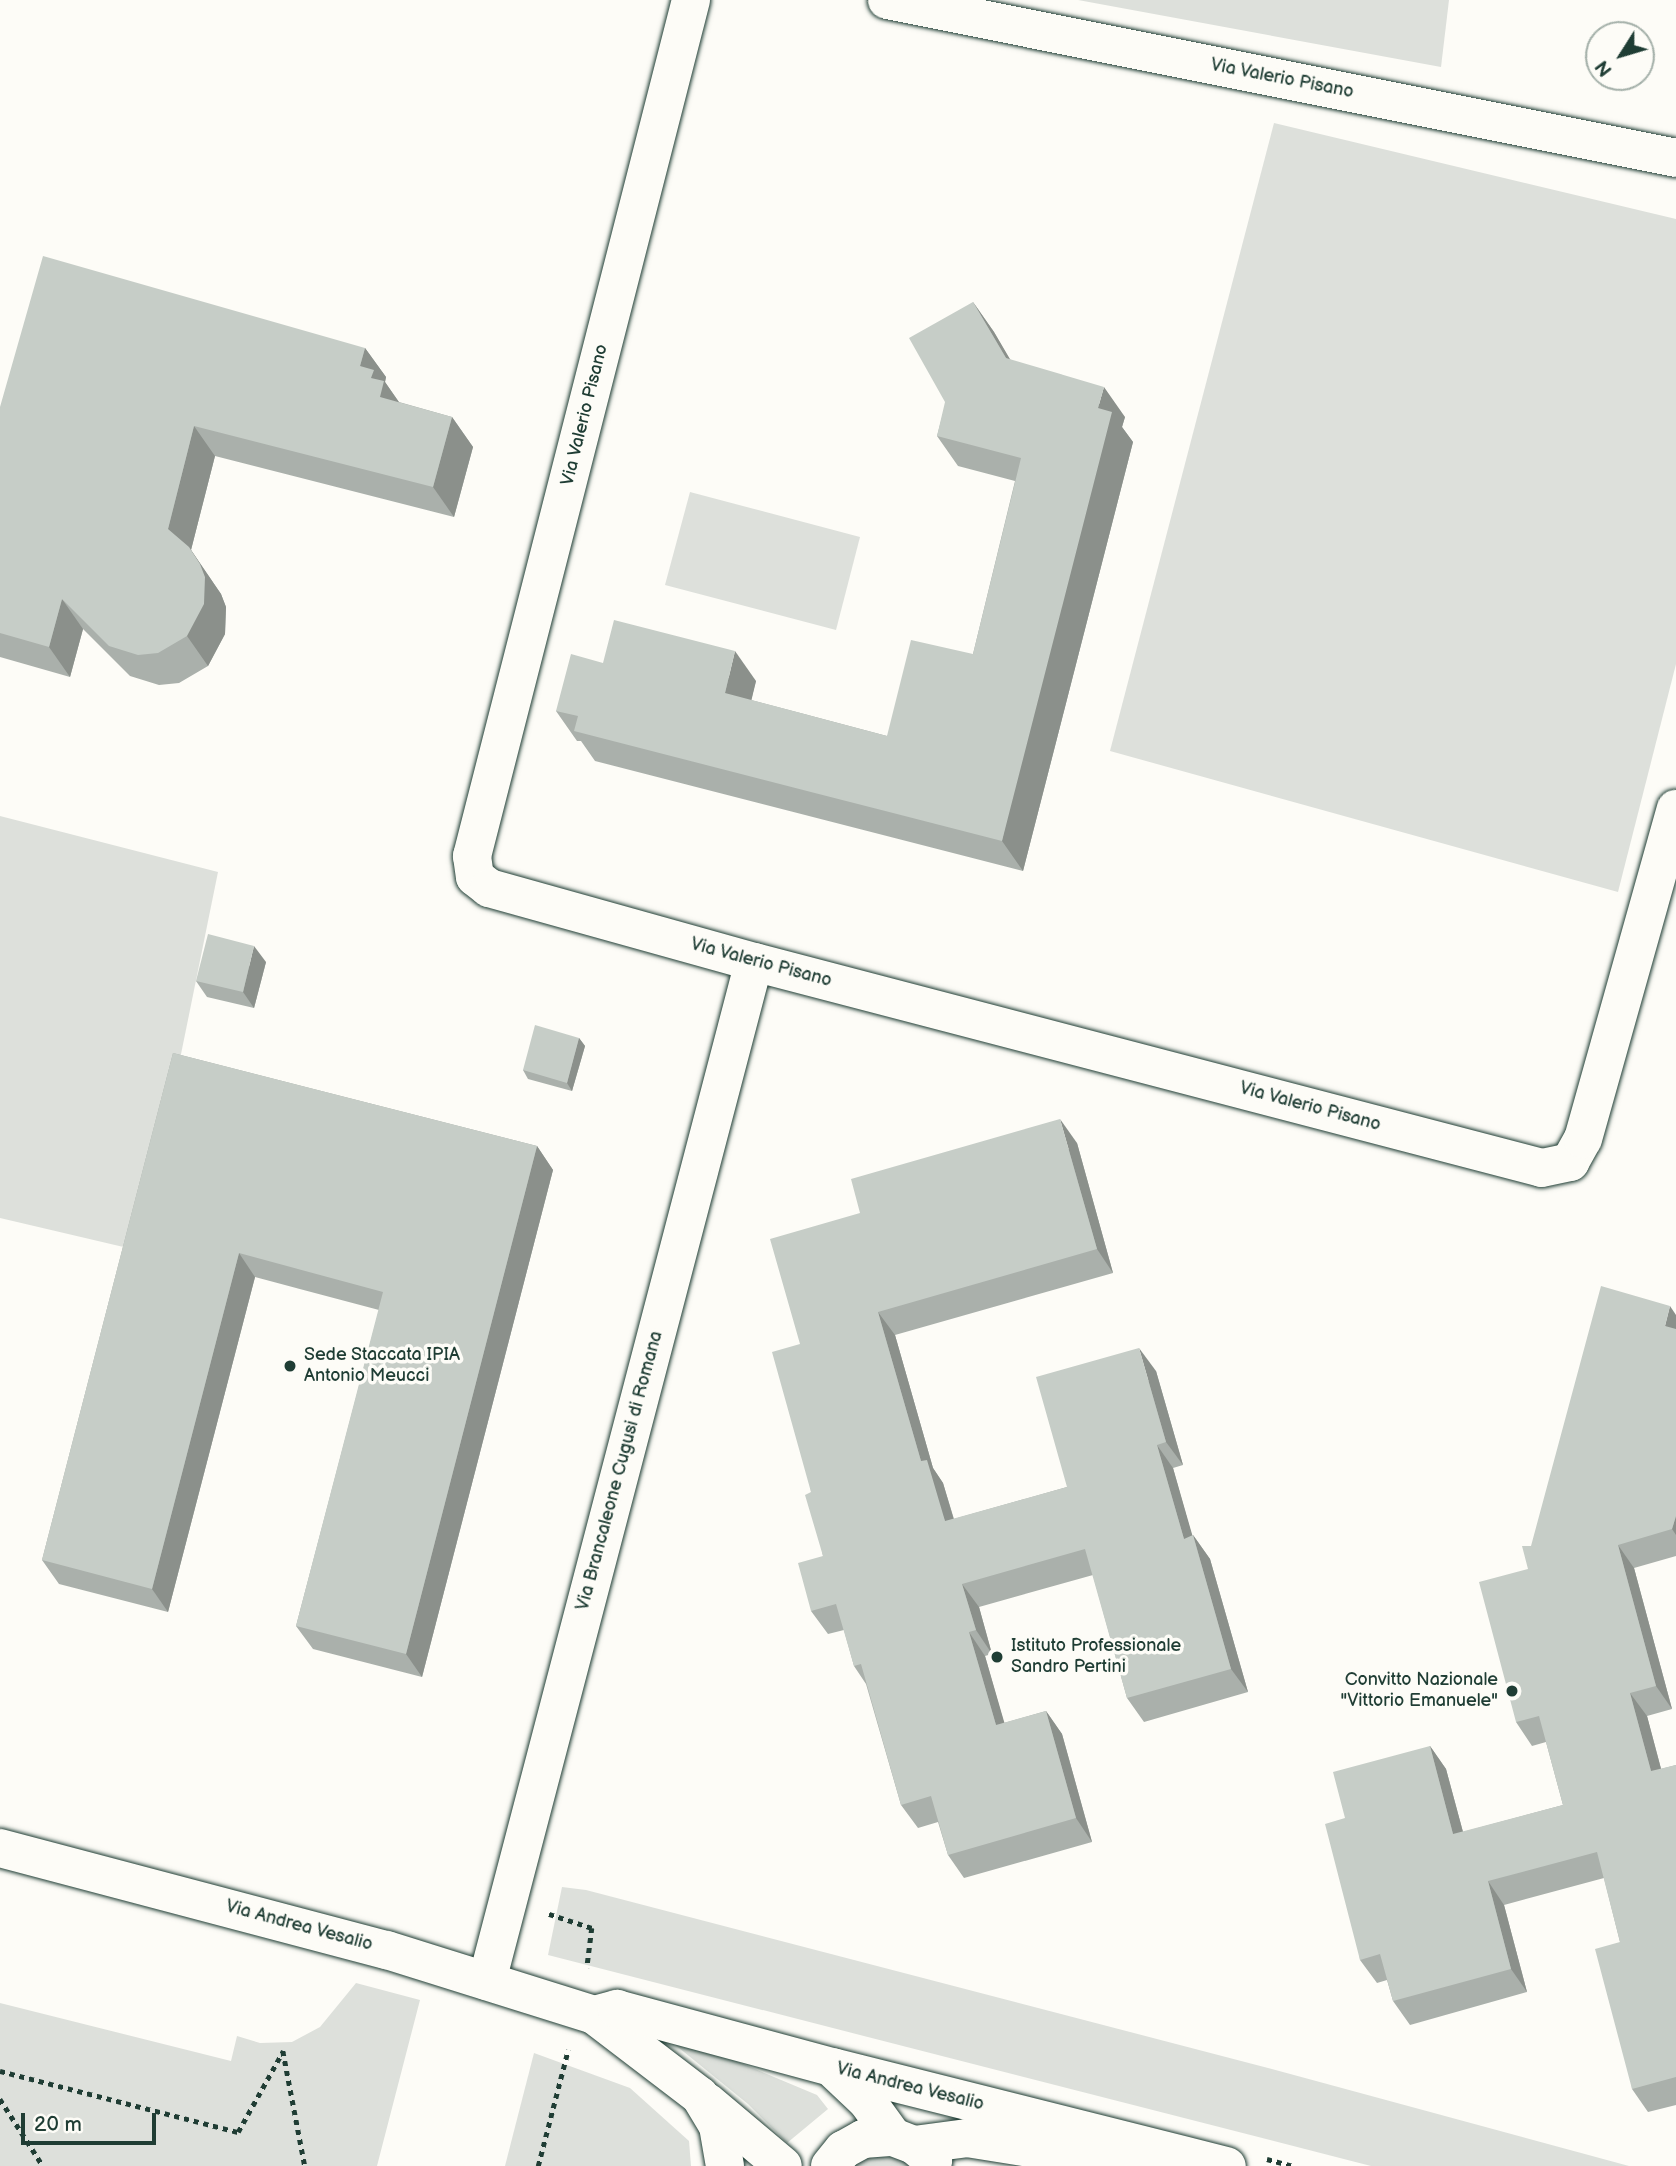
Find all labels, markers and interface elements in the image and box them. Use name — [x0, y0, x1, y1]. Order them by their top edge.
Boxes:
north arrow — [1585, 21, 1655, 91]
street label: Via Valerio Pisano — [1208, 55, 1356, 103]
text: N — [1591, 55, 1618, 80]
street label: Via Valerio Pisano — [557, 342, 613, 488]
street label: Via Valerio Pisano — [688, 934, 834, 992]
street label: Via Valerio Pisano — [1237, 1078, 1383, 1136]
street label: Via Brancaleone Cugusi di Romana — [572, 1329, 668, 1613]
place label: Sede Staccata IPIA Antonio Meucci — [304, 1345, 460, 1388]
marker: Sede Staccata IPIA Antonio Meucci — [282, 1358, 298, 1374]
place label: Istituto Professionale Sandro Pertini — [1011, 1636, 1181, 1678]
marker: Istituto Professionale Sandro Pertini — [989, 1649, 1005, 1665]
place label: Convitto Nazionale "Vittorio Emanuele" — [1340, 1670, 1498, 1712]
marker: Convitto Nazionale "Vittorio Emanuele" — [1504, 1683, 1520, 1699]
street label: Via Andrea Vesalio — [223, 1896, 375, 1956]
street label: Via Andrea Vesalio — [834, 2058, 986, 2116]
scale bar — [24, 2100, 159, 2144]
text: 20 m — [34, 2112, 82, 2137]

